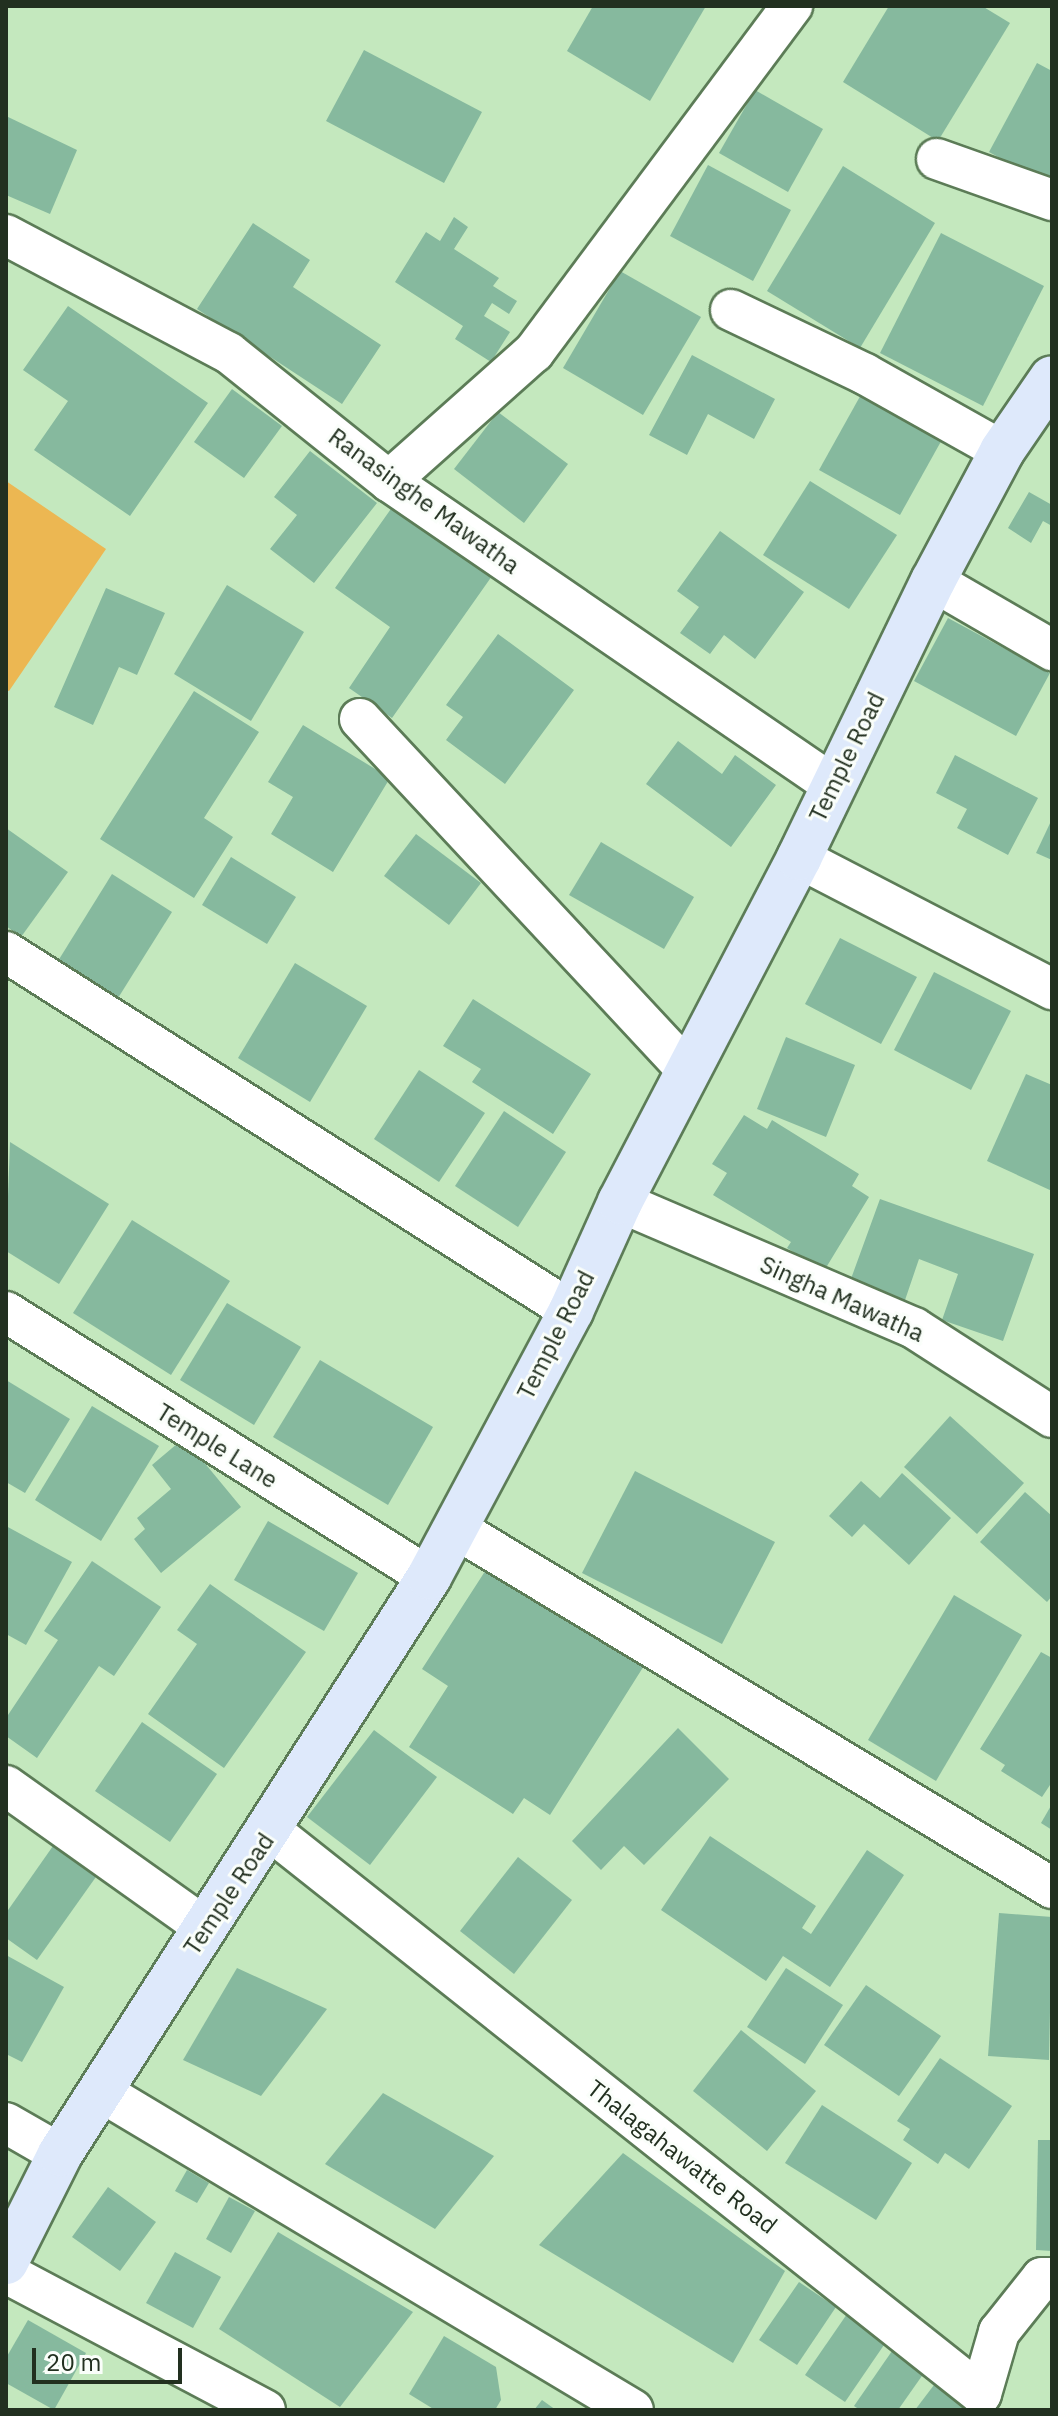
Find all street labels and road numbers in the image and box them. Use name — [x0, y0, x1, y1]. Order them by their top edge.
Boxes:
street label: Ranasinghe Mawatha — [323, 422, 525, 580]
street label: Temple Road — [803, 687, 891, 827]
street label: Singha Mawatha — [756, 1250, 928, 1348]
street label: Temple Road — [511, 1266, 601, 1404]
street label: Temple Lane — [151, 1397, 283, 1495]
street label: Temple Road — [178, 1828, 280, 1960]
street label: Thalagahawatte Road — [581, 2074, 783, 2240]

